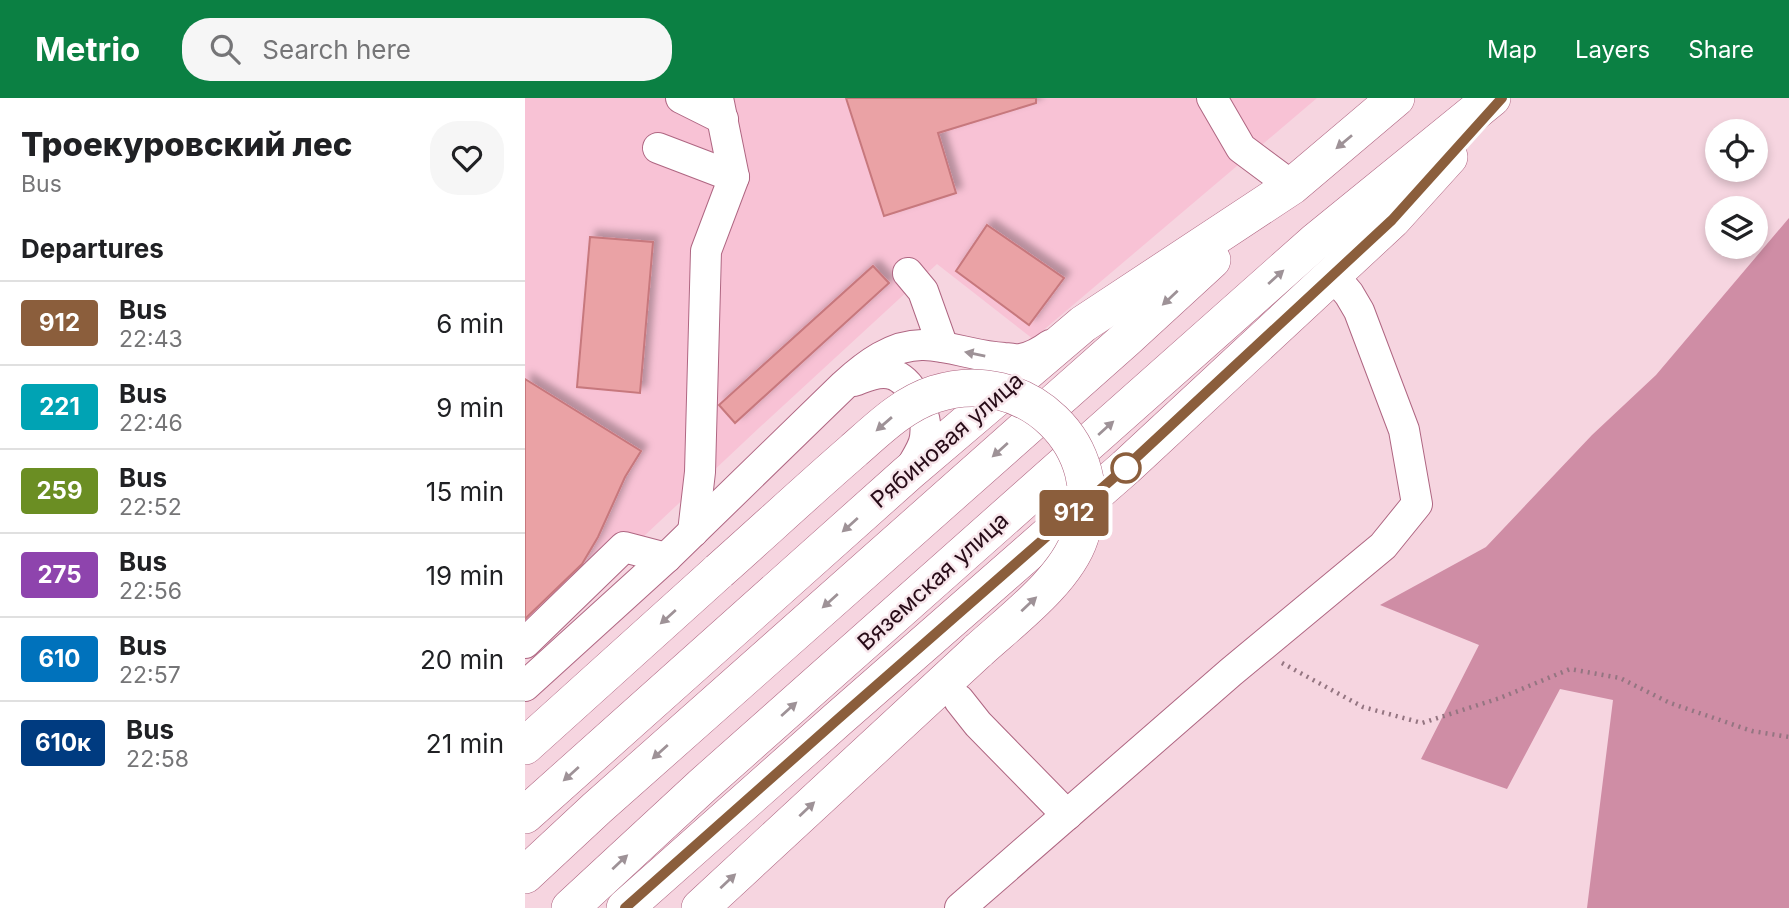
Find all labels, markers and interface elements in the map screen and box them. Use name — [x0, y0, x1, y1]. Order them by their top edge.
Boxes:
search box — [182, 18, 672, 81]
text: Metrio — [35, 29, 140, 69]
icon: search — [206, 30, 244, 68]
text: Search here — [262, 34, 411, 65]
text: Map — [1487, 35, 1537, 64]
text: Layers — [1575, 35, 1650, 64]
text: Share — [1688, 35, 1754, 64]
map controls — [1705, 119, 1768, 259]
button: locate — [1705, 119, 1768, 182]
button: heart — [430, 121, 504, 195]
text: Троекуровский лес — [21, 124, 352, 164]
one-way arrow — [1335, 134, 1353, 150]
text: Bus — [21, 170, 62, 198]
button: layers — [1705, 196, 1768, 259]
text: Departures — [21, 233, 164, 264]
one-way arrow — [1267, 269, 1285, 285]
one-way arrow — [1162, 290, 1179, 306]
text: Bus — [119, 294, 167, 325]
text: 912 — [39, 308, 80, 337]
text: 6 min — [436, 308, 504, 339]
text: 22:43 — [119, 325, 183, 353]
one-way arrow — [964, 349, 986, 360]
street label: Рябиновая улица — [865, 366, 1029, 514]
text: Bus — [119, 378, 167, 409]
text: 221 — [39, 392, 80, 421]
text: 9 min — [436, 392, 504, 423]
text: 22:46 — [119, 409, 183, 437]
one-way arrow — [876, 416, 893, 431]
one-way arrow — [1097, 421, 1114, 436]
one-way arrow — [992, 442, 1009, 457]
unlabelled marker — [1111, 453, 1141, 483]
text: Bus — [119, 462, 167, 493]
text: 259 — [36, 476, 83, 505]
text: 15 min — [426, 476, 504, 507]
line badge: 912 — [1034, 490, 1114, 536]
text: 22:52 — [119, 493, 182, 521]
text: 912 — [1053, 498, 1095, 527]
street label: Вяземская улица — [852, 506, 1014, 656]
one-way arrow — [842, 516, 859, 532]
text: Bus — [119, 546, 167, 577]
text: 275 — [37, 560, 82, 589]
text: 19 min — [426, 560, 504, 591]
text: 22:56 — [119, 577, 182, 605]
one-way arrow — [822, 593, 839, 608]
one-way arrow — [1020, 596, 1038, 612]
one-way arrow — [660, 609, 677, 624]
text: Bus — [119, 630, 167, 661]
text: 610 — [38, 644, 81, 673]
text: 20 min — [420, 644, 504, 675]
text: 22:57 — [119, 661, 181, 689]
one-way arrow — [780, 701, 798, 717]
text: Bus — [126, 714, 174, 745]
text: 610к — [35, 728, 91, 757]
text: 21 min — [426, 728, 504, 759]
one-way arrow — [651, 744, 669, 760]
text: 22:58 — [126, 745, 189, 773]
one-way arrow — [562, 766, 580, 782]
one-way arrow — [798, 801, 815, 817]
one-way arrow — [611, 854, 628, 870]
one-way arrow — [719, 874, 736, 890]

